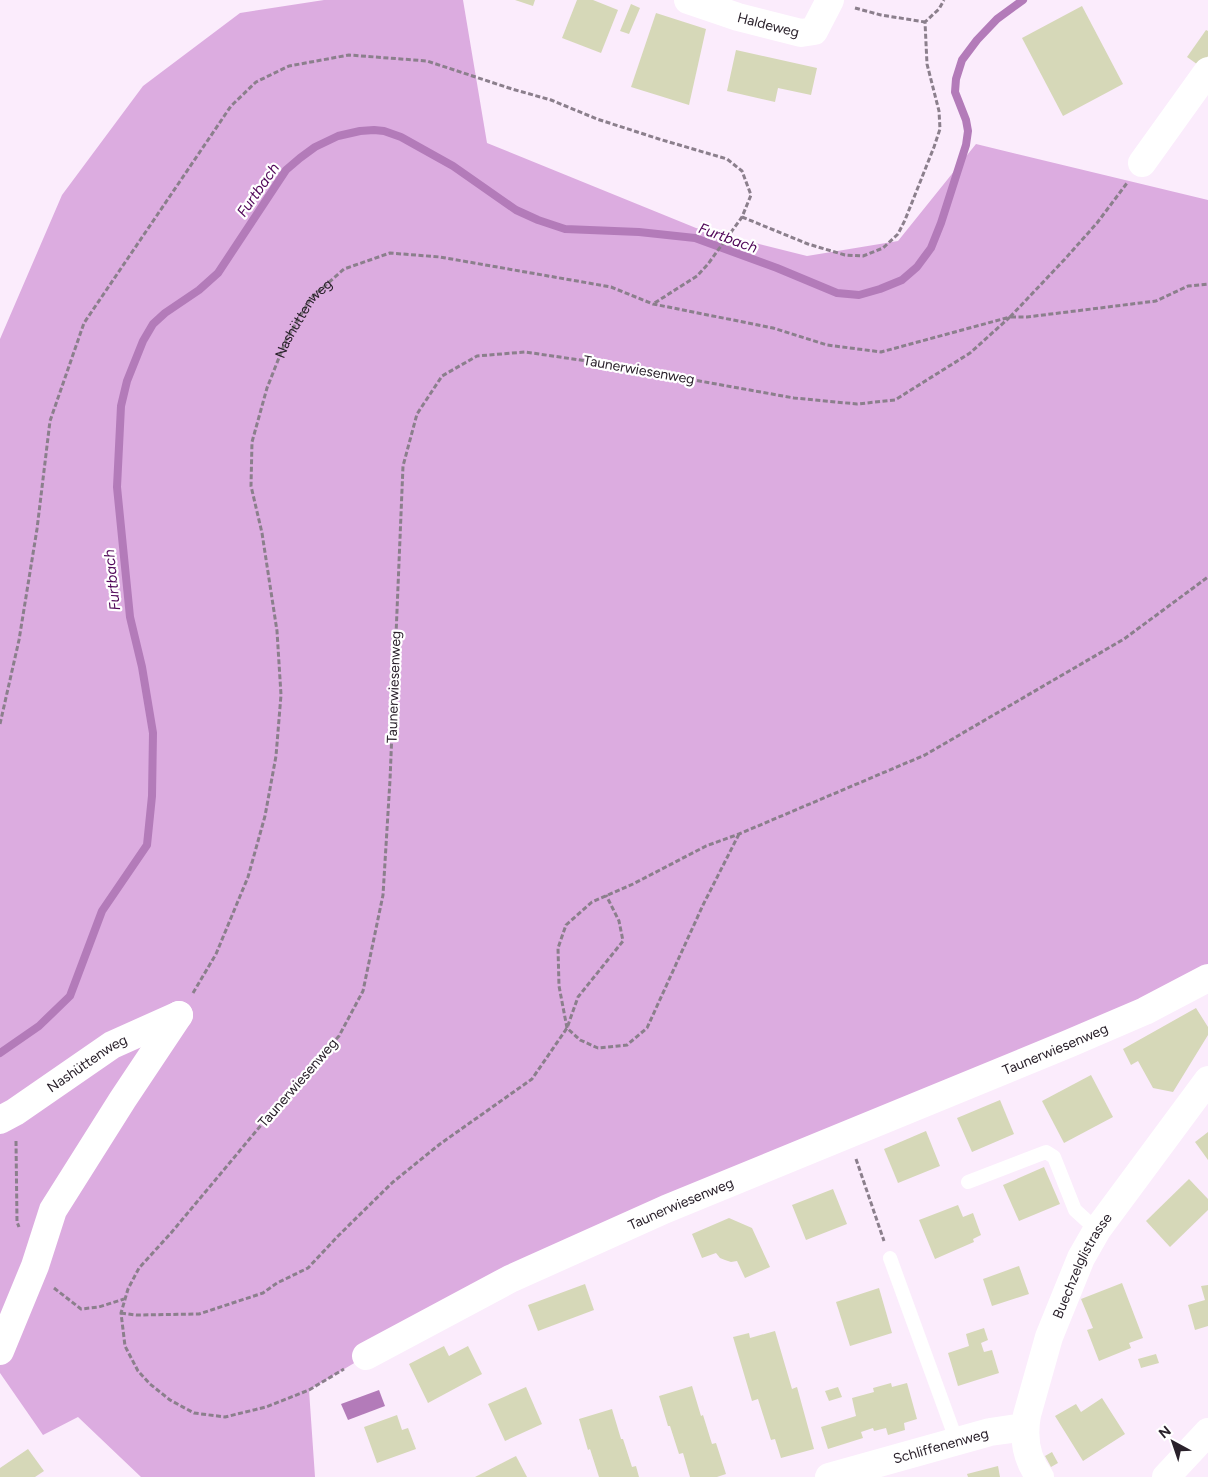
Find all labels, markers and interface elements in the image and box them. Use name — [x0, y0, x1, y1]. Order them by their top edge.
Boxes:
street label: Haldeweg — [736, 9, 801, 41]
water label: Furtbach — [233, 160, 283, 220]
water label: Furtbach — [696, 219, 760, 257]
street label: Nashüttenweg — [271, 275, 335, 361]
street label: Taunerwiesenweg — [582, 352, 696, 388]
water label: Furtbach — [100, 549, 124, 611]
street label: Taunerwiesenweg — [384, 631, 404, 743]
street label: Taunerwiesenweg — [1000, 1019, 1110, 1078]
street label: Nashüttenweg — [44, 1031, 130, 1096]
street label: Taunerwiesenweg — [255, 1035, 341, 1131]
street label: Taunerwiesenweg — [626, 1174, 736, 1233]
street label: Buechzelglistrasse — [1049, 1209, 1115, 1321]
north arrow — [1148, 1417, 1198, 1467]
text: N — [1155, 1422, 1175, 1442]
street label: Schliffenenweg — [891, 1424, 990, 1467]

